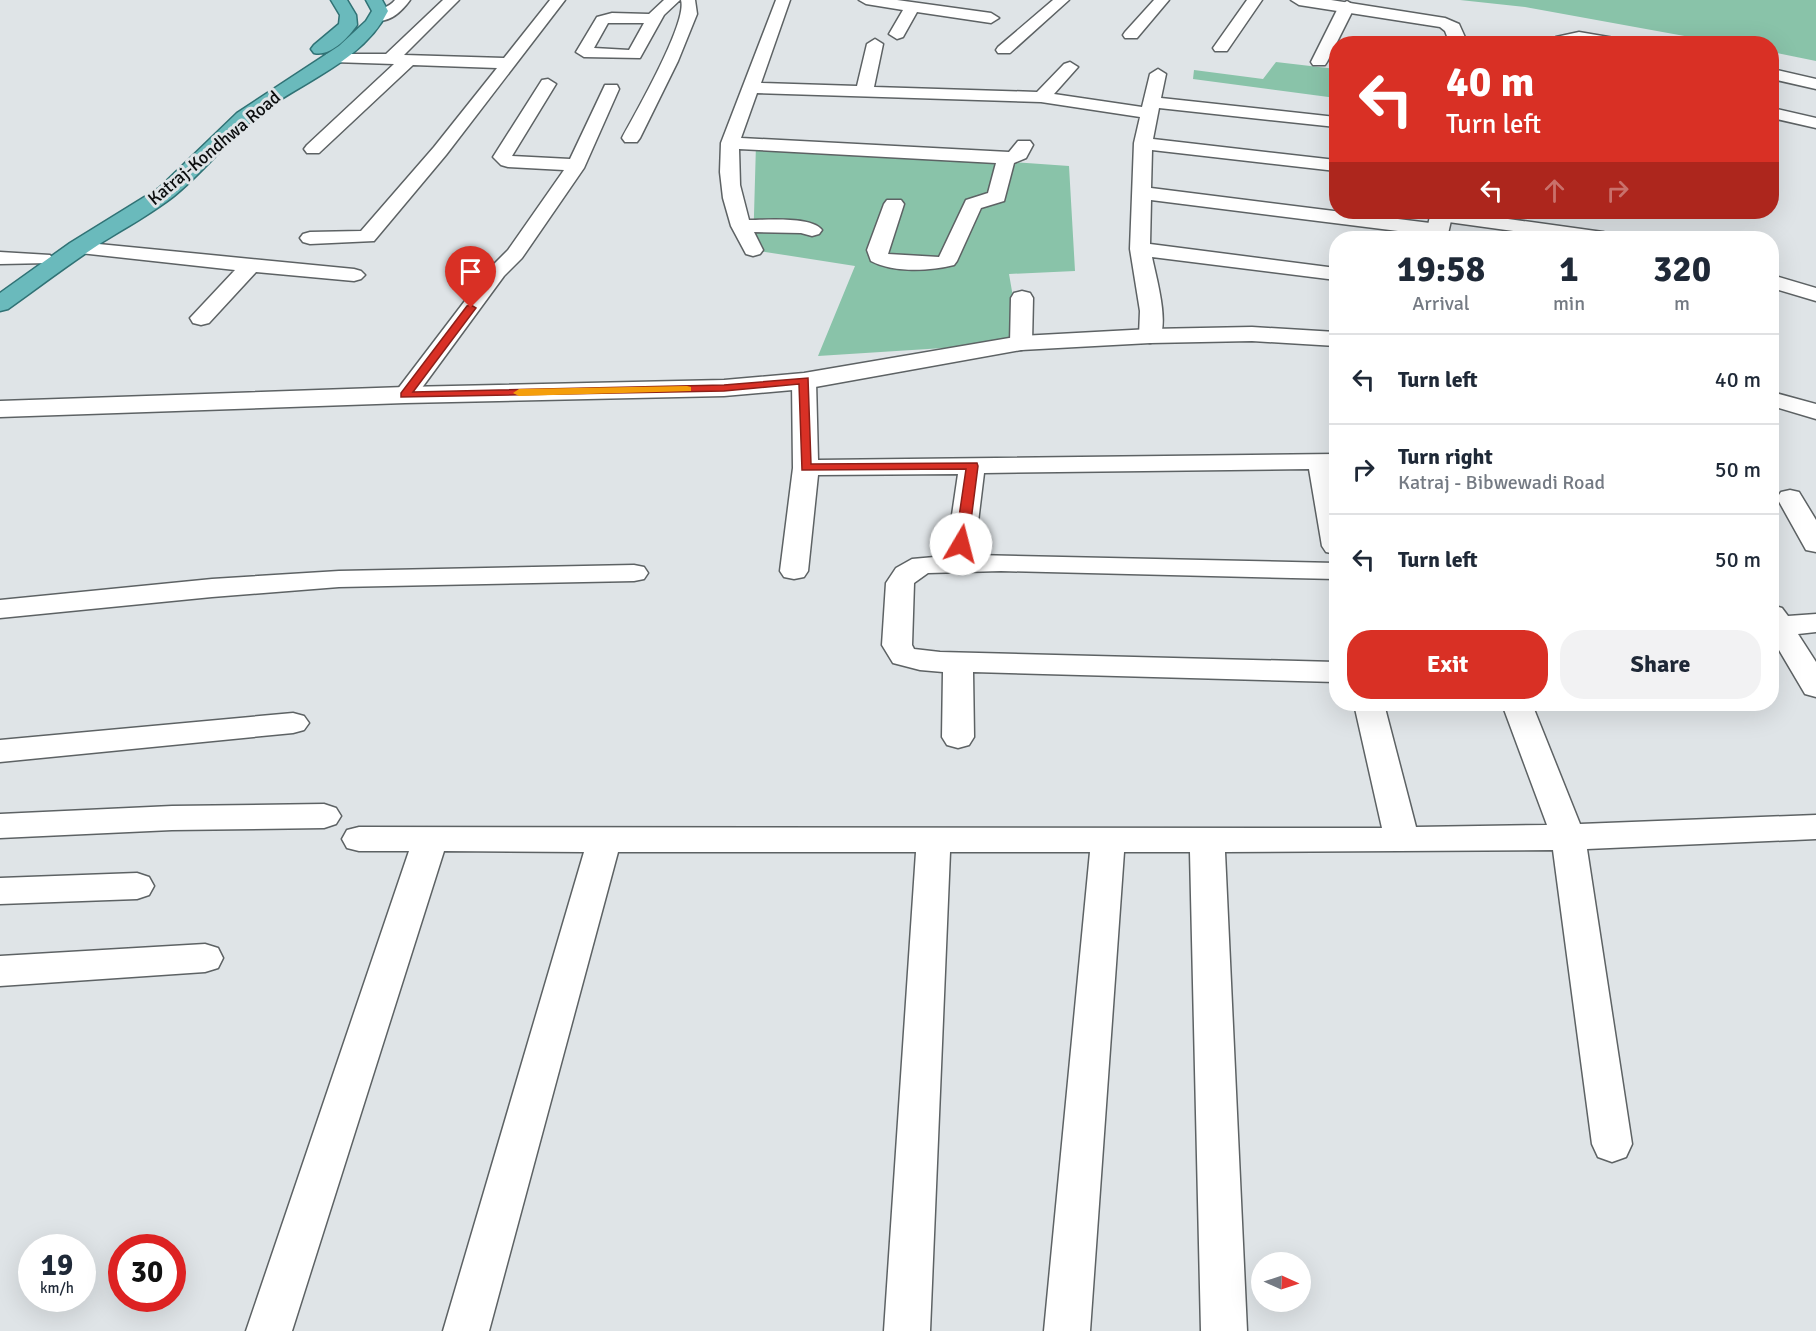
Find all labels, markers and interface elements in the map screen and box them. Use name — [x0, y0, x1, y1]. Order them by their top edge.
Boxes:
text: 40 m — [1446, 57, 1535, 108]
icon: left — [1347, 60, 1425, 138]
street label: Katraj-Kondhwa Road — [143, 86, 285, 210]
text: Turn left — [1446, 108, 1541, 141]
icon: left — [1475, 174, 1508, 207]
icon: ahead — [1538, 174, 1571, 207]
icon: right — [1601, 174, 1634, 207]
pin — [445, 246, 496, 308]
text: 19:58 — [1397, 247, 1485, 292]
text: 1 — [1559, 247, 1579, 292]
text: 320 — [1653, 247, 1711, 292]
icon: arrive — [454, 255, 487, 288]
text: Arrival — [1412, 291, 1470, 316]
text: min — [1553, 291, 1585, 316]
text: m — [1674, 291, 1690, 316]
icon: left — [1347, 363, 1380, 396]
text: Turn left — [1398, 366, 1478, 393]
text: 40 m — [1715, 366, 1761, 393]
text: Turn right — [1398, 443, 1493, 470]
icon: right — [1347, 453, 1380, 486]
text: 50 m — [1715, 456, 1761, 483]
text: Katraj - Bibwewadi Road — [1398, 470, 1605, 495]
position arrow — [929, 512, 993, 576]
icon: left — [1347, 543, 1380, 576]
text: Turn left — [1398, 546, 1478, 573]
text: 50 m — [1715, 546, 1761, 573]
button: Exit — [1347, 630, 1548, 699]
button: Share — [1560, 630, 1761, 699]
speed limit sign: 30 — [108, 1234, 186, 1312]
text: 19 — [41, 1247, 73, 1284]
north arrow — [1251, 1252, 1311, 1312]
map controls — [1251, 1252, 1311, 1312]
text: km/h — [40, 1279, 74, 1297]

